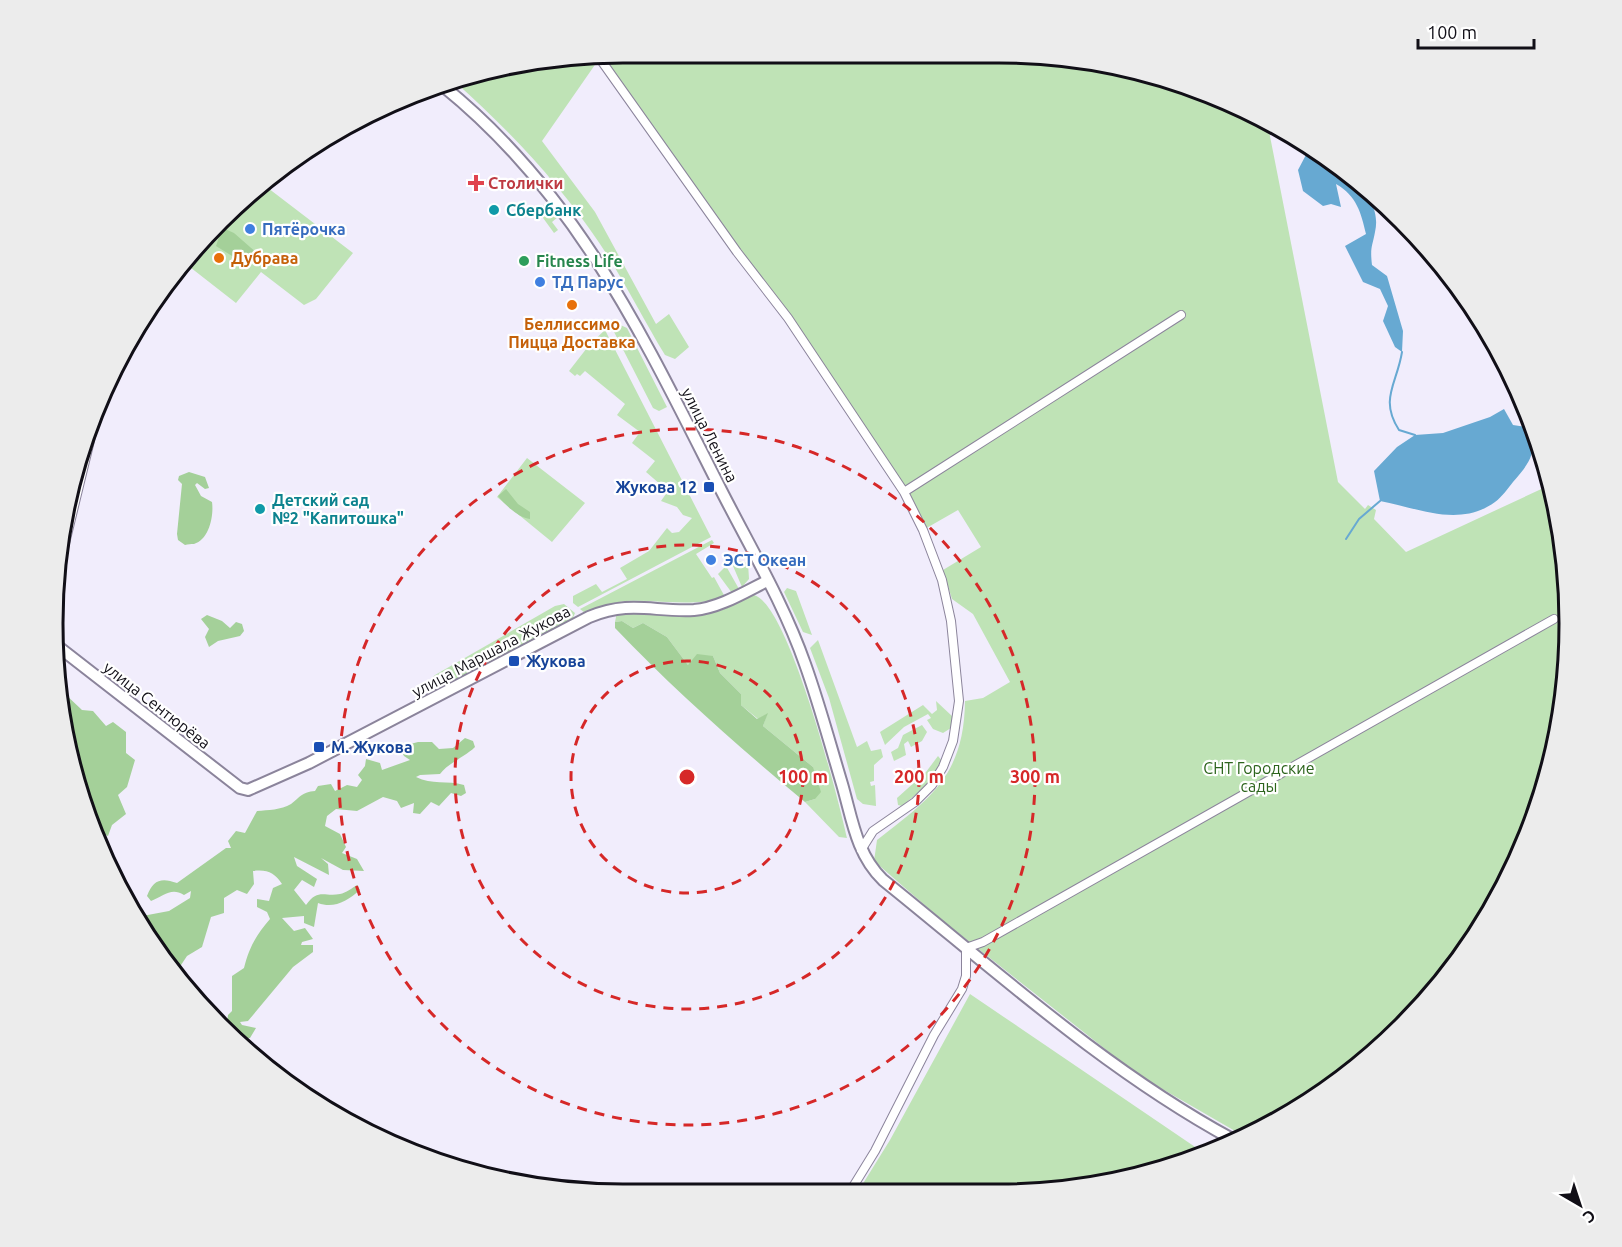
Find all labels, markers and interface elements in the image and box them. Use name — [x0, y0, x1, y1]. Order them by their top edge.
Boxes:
scale bar — [1418, 12, 1534, 50]
text: 100 m — [1427, 22, 1477, 42]
place label: Столички — [488, 174, 563, 192]
marker: Столички — [469, 176, 483, 190]
place label: Сбербанк — [506, 201, 581, 219]
marker: Сбербанк — [487, 203, 501, 217]
place label: Пятёрочка — [262, 220, 346, 238]
marker: Пятёрочка — [243, 222, 257, 236]
place label: Дубрава — [231, 249, 298, 267]
marker: Дубрава — [212, 251, 226, 265]
place label: Fitness Life — [536, 252, 623, 270]
marker: Fitness Life — [517, 254, 531, 268]
place label: ТД Парус — [552, 273, 624, 291]
marker: ТД Парус — [533, 275, 547, 289]
marker: Беллиссимо Пицца Доставка — [565, 298, 579, 312]
place label: Беллиссимо Пицца Доставка — [508, 315, 636, 351]
street label: улица Ленина — [678, 385, 742, 485]
place label: Жукова 12 — [616, 478, 697, 496]
marker: Жукова 12 — [702, 480, 716, 494]
place label: Детский сад №2 "Капитошка" — [272, 491, 404, 527]
marker: Детский сад №2 "Капитошка" — [253, 502, 267, 516]
place label: ЭСТ Океан — [723, 551, 806, 569]
marker: ЭСТ Океан — [704, 553, 718, 567]
street label: улица Маршала Жукова — [408, 601, 574, 701]
place label: Жукова — [526, 651, 586, 671]
marker: Жукова — [507, 654, 521, 668]
street label: улица Сентюрёва — [100, 658, 214, 752]
place label: М. Жукова — [331, 738, 413, 756]
marker: М. Жукова — [312, 740, 326, 754]
park label: СНТ Городские сады — [1203, 759, 1315, 795]
text: 100 m — [778, 766, 828, 786]
text: 200 m — [894, 766, 944, 786]
text: 300 m — [1010, 766, 1060, 786]
centre of rings — [677, 767, 697, 787]
north arrow — [1550, 1175, 1610, 1235]
text: С — [1580, 1206, 1599, 1227]

